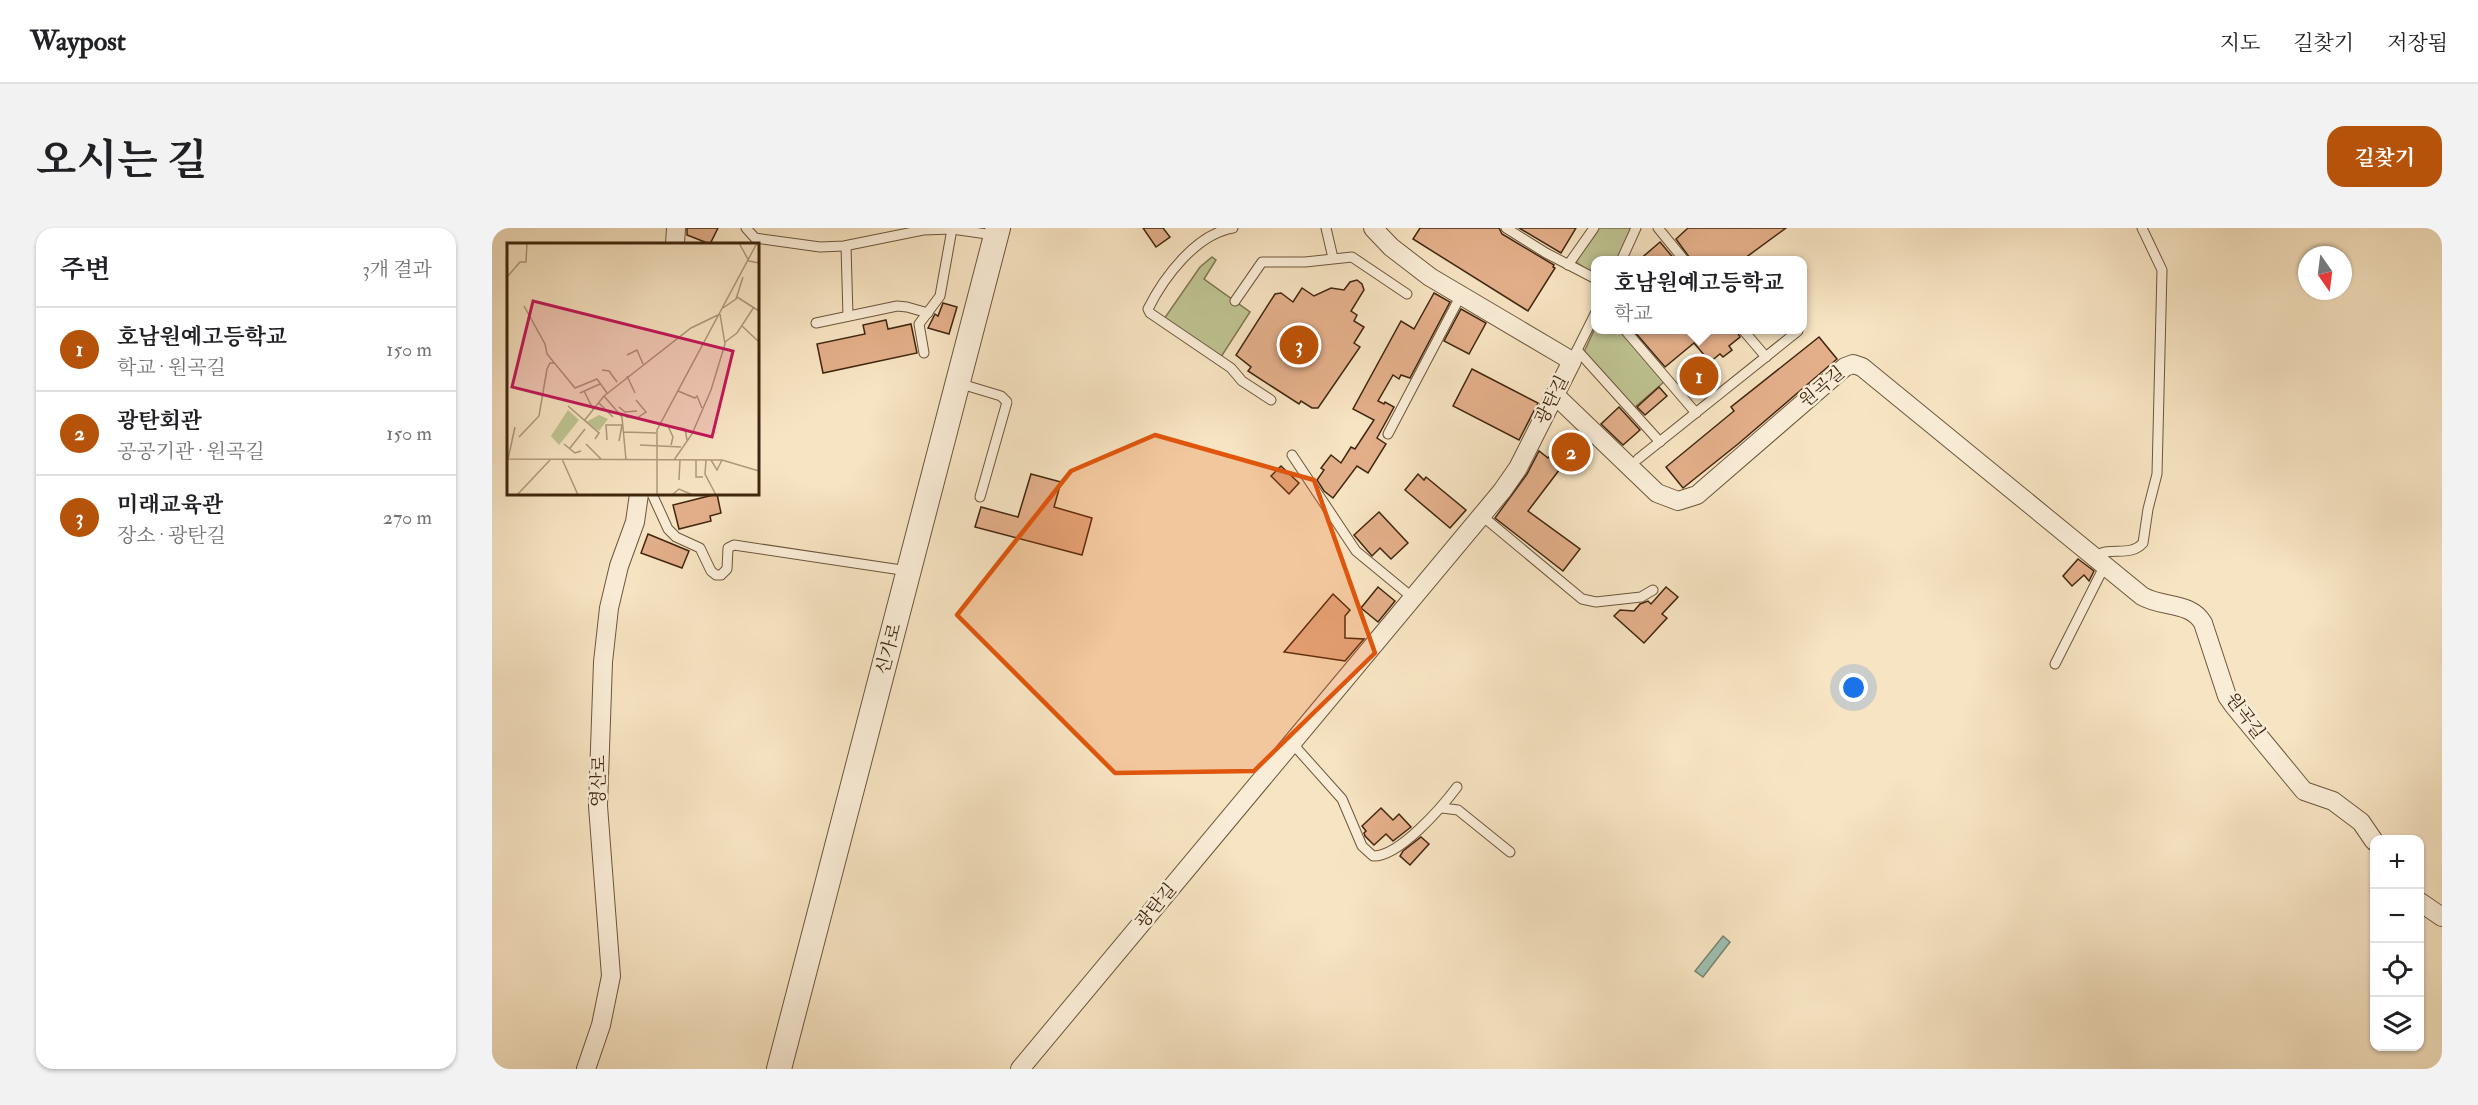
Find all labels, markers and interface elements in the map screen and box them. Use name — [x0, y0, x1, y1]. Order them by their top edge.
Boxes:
text: Waypost — [30, 24, 126, 59]
text: 지도 — [2220, 30, 2260, 57]
text: 길찾기 — [2293, 30, 2354, 57]
text: 저장됨 — [2387, 30, 2448, 57]
button: 길찾기 — [2327, 126, 2442, 187]
text: 오시는 길 — [36, 135, 207, 187]
inset map — [507, 243, 759, 495]
north arrow — [2298, 246, 2352, 300]
text: 주변 — [60, 254, 110, 286]
popup — [1591, 256, 1807, 334]
text: 3개 결과 — [362, 257, 432, 282]
text: 호남원예고등학교 — [1614, 269, 1784, 297]
text: 학교 — [1614, 301, 1653, 326]
pin: 3 — [1280, 322, 1318, 368]
text: 호남원예고등학교 — [117, 323, 287, 351]
text: 1 — [76, 337, 83, 362]
text: 150 m — [386, 337, 432, 362]
pin: 1 — [1680, 354, 1718, 398]
text: 학교 · 원곡길 — [117, 355, 226, 380]
street label: 원곡길 — [1795, 361, 1849, 413]
street label: 광탄길 — [1530, 372, 1574, 428]
text: 광탄회관 — [117, 407, 202, 435]
text: 2 — [74, 421, 85, 446]
text: 150 m — [386, 421, 432, 446]
pin: 2 — [1552, 430, 1590, 474]
text: 공공기관 · 원곡길 — [117, 439, 265, 464]
text: 미래교육관 — [117, 491, 223, 519]
text: 3 — [76, 505, 83, 530]
text: 270 m — [383, 505, 432, 530]
text: 장소 · 광탄길 — [117, 523, 226, 548]
street label: 신가로 — [871, 621, 907, 677]
your location — [1839, 673, 1868, 702]
street label: 원곡길 — [2220, 688, 2270, 744]
street label: 영산로 — [587, 755, 611, 807]
map controls — [2370, 835, 2424, 1051]
button: + — [2370, 835, 2424, 889]
street label: 광탄길 — [1130, 879, 1182, 933]
button: − — [2370, 889, 2424, 943]
button: locate — [2370, 943, 2424, 997]
button: layers — [2370, 997, 2424, 1051]

